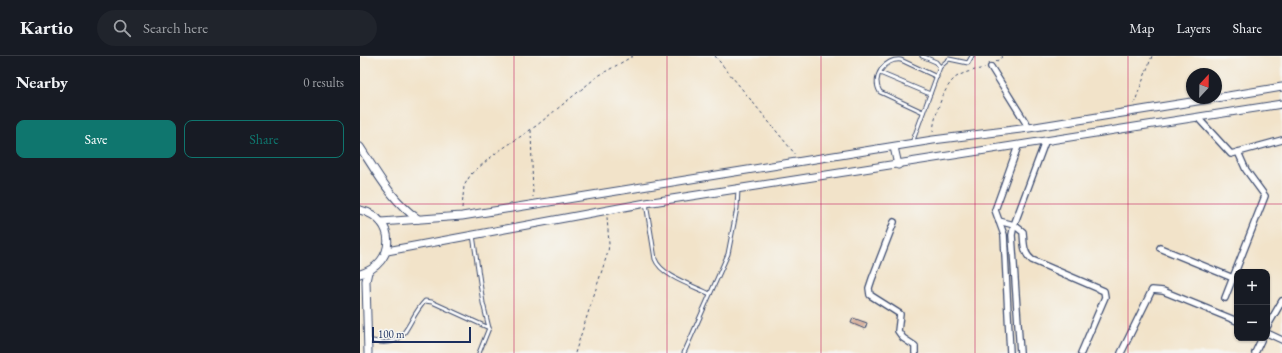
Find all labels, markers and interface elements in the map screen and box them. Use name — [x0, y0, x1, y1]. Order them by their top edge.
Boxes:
search box — [97, 10, 377, 46]
text: Kartio — [20, 15, 73, 40]
icon: search — [111, 17, 133, 39]
text: Search here — [143, 18, 208, 37]
text: Map — [1129, 19, 1154, 37]
text: Layers — [1176, 19, 1211, 37]
text: Share — [1233, 19, 1262, 37]
north arrow — [1186, 68, 1222, 104]
text: Nearby — [16, 71, 68, 93]
text: 0 results — [303, 74, 344, 91]
button: Save — [16, 120, 176, 158]
button: Share — [184, 120, 344, 158]
map controls — [1234, 269, 1270, 341]
button: + — [1234, 269, 1270, 305]
button: − — [1234, 305, 1270, 341]
scale bar — [372, 325, 471, 344]
text: 100 m — [378, 327, 405, 341]

